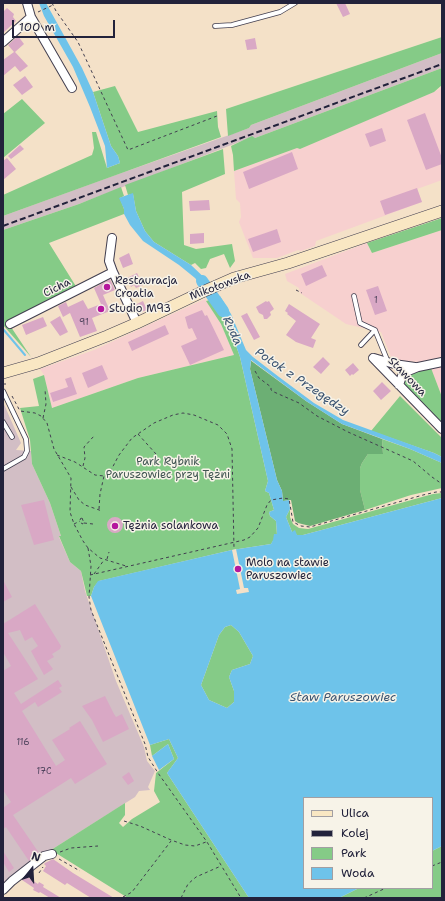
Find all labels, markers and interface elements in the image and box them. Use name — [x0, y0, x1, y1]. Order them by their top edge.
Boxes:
scale bar — [14, 12, 117, 38]
text: 100 m — [19, 19, 55, 35]
street label: Mikołowska — [188, 268, 252, 304]
place label: Restauracja Croatia — [115, 274, 177, 300]
street label: Cicha — [41, 276, 73, 300]
marker: Restauracja Croatia — [102, 282, 112, 292]
house number: 1 — [374, 296, 378, 306]
place label: Studio M93 — [109, 302, 171, 316]
marker: Studio M93 — [96, 304, 106, 314]
water label: Ruda — [219, 314, 245, 348]
house number: 91 — [79, 318, 89, 328]
water label: Potok z Przegędzy — [252, 345, 352, 419]
street label: Stawowa — [385, 355, 429, 399]
park label: Park Rybnik Paruszowiec przy Tężni — [106, 455, 230, 481]
place label: Tężnia solankowa — [123, 519, 218, 533]
marker: Tężnia solankowa — [110, 521, 120, 531]
place label: Molo na stawie Paruszowiec — [246, 556, 329, 582]
marker: Molo na stawie Paruszowiec — [233, 564, 243, 574]
water label: Staw Paruszowiec — [290, 691, 396, 705]
house number: 116 — [16, 738, 30, 748]
house number: 17C — [36, 767, 52, 777]
legend — [303, 797, 433, 889]
text: Ulica — [341, 805, 369, 821]
text: Kolej — [341, 825, 369, 841]
text: Park — [341, 845, 367, 861]
north arrow — [12, 849, 52, 889]
text: N — [29, 849, 42, 866]
text: Woda — [341, 865, 374, 881]

